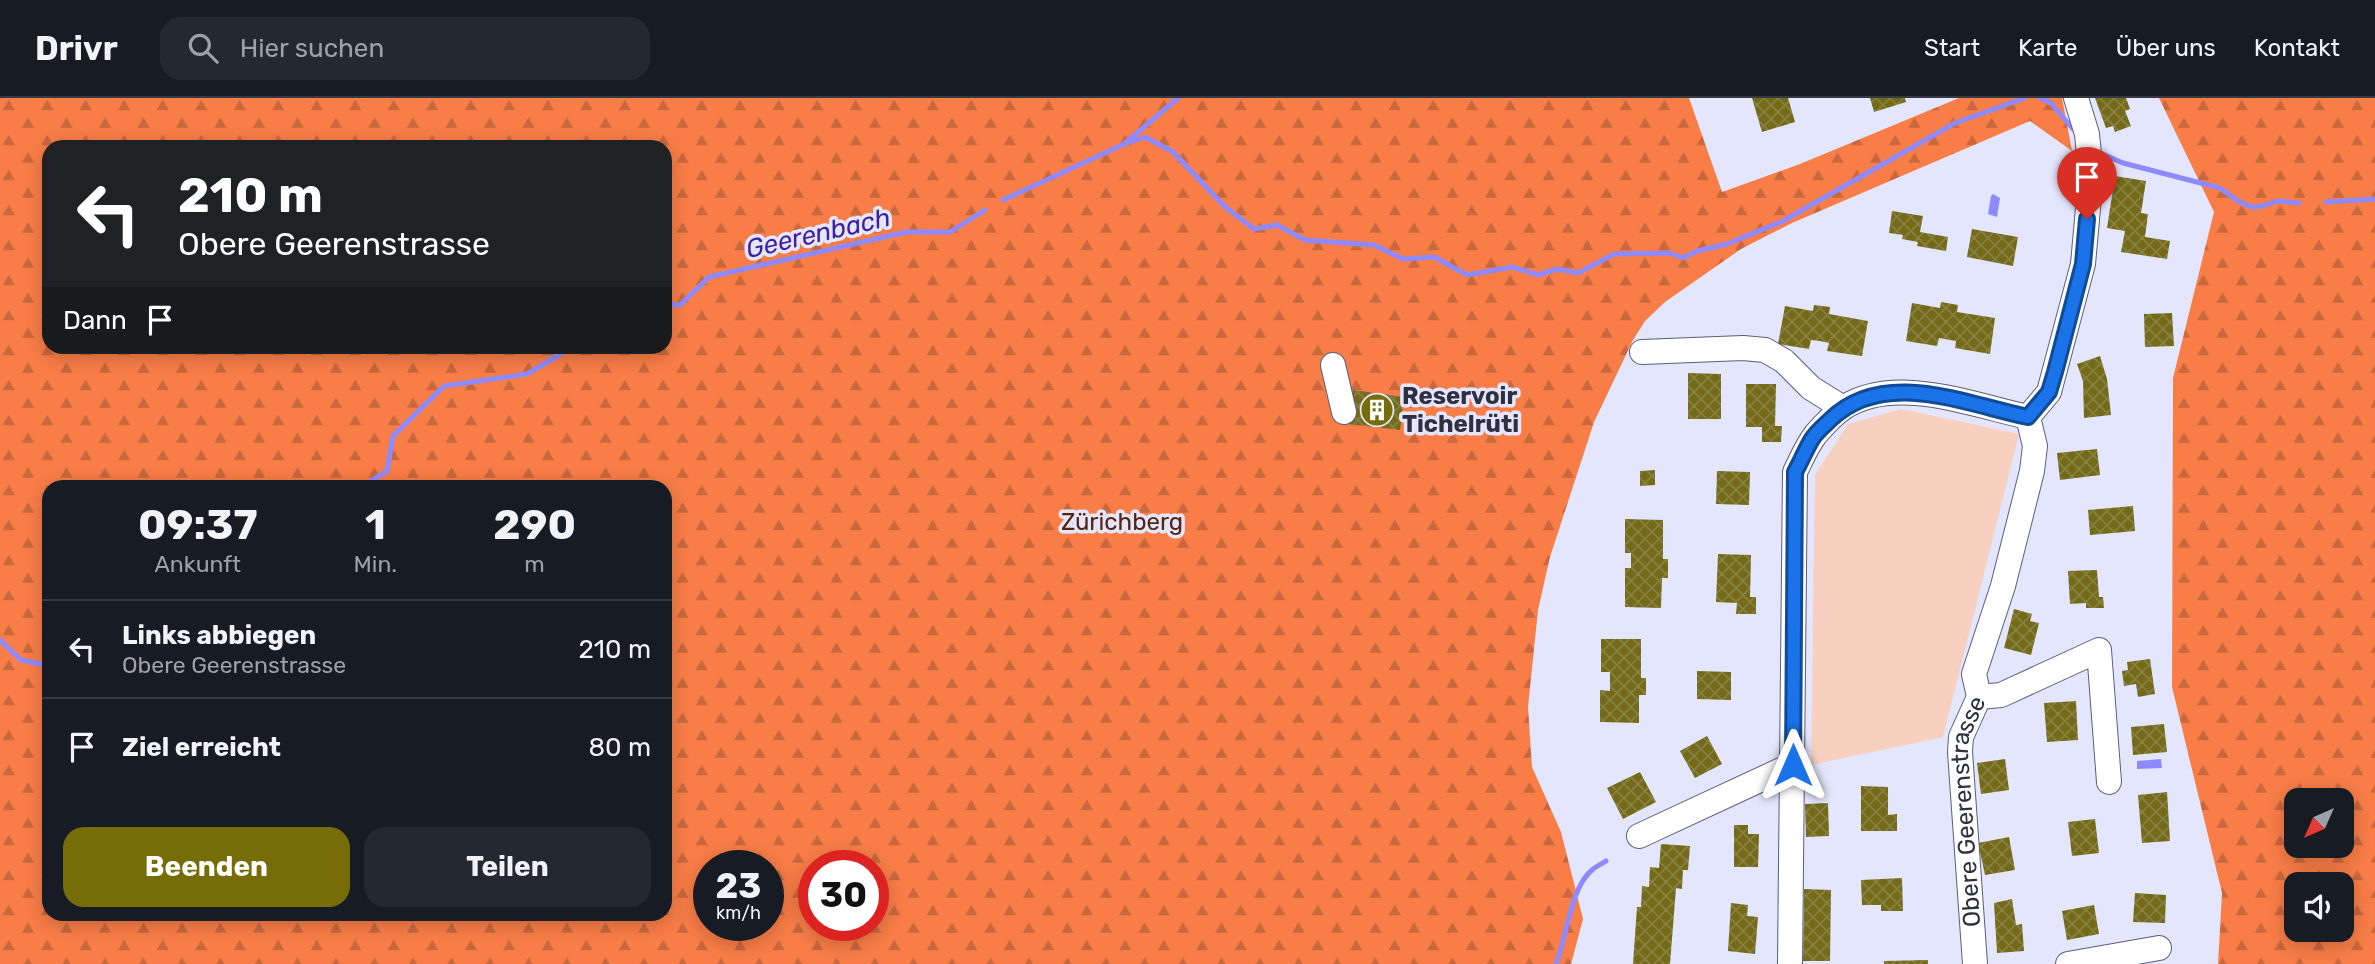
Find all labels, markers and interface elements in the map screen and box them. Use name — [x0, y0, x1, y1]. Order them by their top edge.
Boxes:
search box — [160, 17, 650, 80]
text: Drivr — [35, 29, 118, 68]
icon: search — [184, 29, 222, 67]
text: Hier suchen — [240, 33, 384, 64]
text: Start — [1924, 34, 1980, 62]
text: Karte — [2018, 34, 2078, 62]
text: Über uns — [2116, 34, 2216, 62]
text: Kontakt — [2254, 34, 2340, 62]
pin — [2057, 147, 2117, 219]
icon: arrive — [2068, 158, 2106, 196]
text: 210 m — [178, 166, 323, 224]
icon: left — [63, 168, 154, 259]
water label: Geerenbach — [743, 202, 894, 265]
text: Obere Geerenstrasse — [178, 225, 490, 263]
icon: arrive — [141, 301, 179, 339]
text: Dann — [63, 305, 127, 336]
place label: Reservoir Tichelrüti — [1402, 382, 1519, 438]
building icon: Reservoir Tichelrüti — [1358, 391, 1396, 429]
text: 09:37 — [138, 500, 258, 550]
text: 1 — [365, 500, 386, 550]
text: 290 — [493, 500, 576, 550]
park label: Zürichberg — [1061, 508, 1183, 536]
text: Ankunft — [154, 550, 241, 578]
text: Min. — [354, 550, 397, 578]
text: m — [524, 550, 545, 578]
text: Links abbiegen — [122, 620, 316, 651]
icon: left — [63, 630, 101, 668]
text: 210 m — [579, 634, 651, 665]
text: Obere Geerenstrasse — [122, 651, 346, 679]
street label: Obere Geerenstrasse — [1946, 692, 1992, 928]
icon: arrive — [63, 728, 101, 766]
position arrow — [1756, 728, 1830, 802]
text: Ziel erreicht — [122, 732, 281, 763]
text: 80 m — [588, 732, 651, 763]
north arrow — [2284, 788, 2354, 858]
map controls — [2284, 788, 2354, 942]
button: Beenden — [63, 827, 350, 907]
button: Teilen — [364, 827, 651, 907]
speed limit sign: 30 — [798, 850, 889, 941]
text: 23 — [716, 865, 761, 907]
button: sound — [2284, 872, 2354, 942]
text: km/h — [716, 902, 761, 924]

